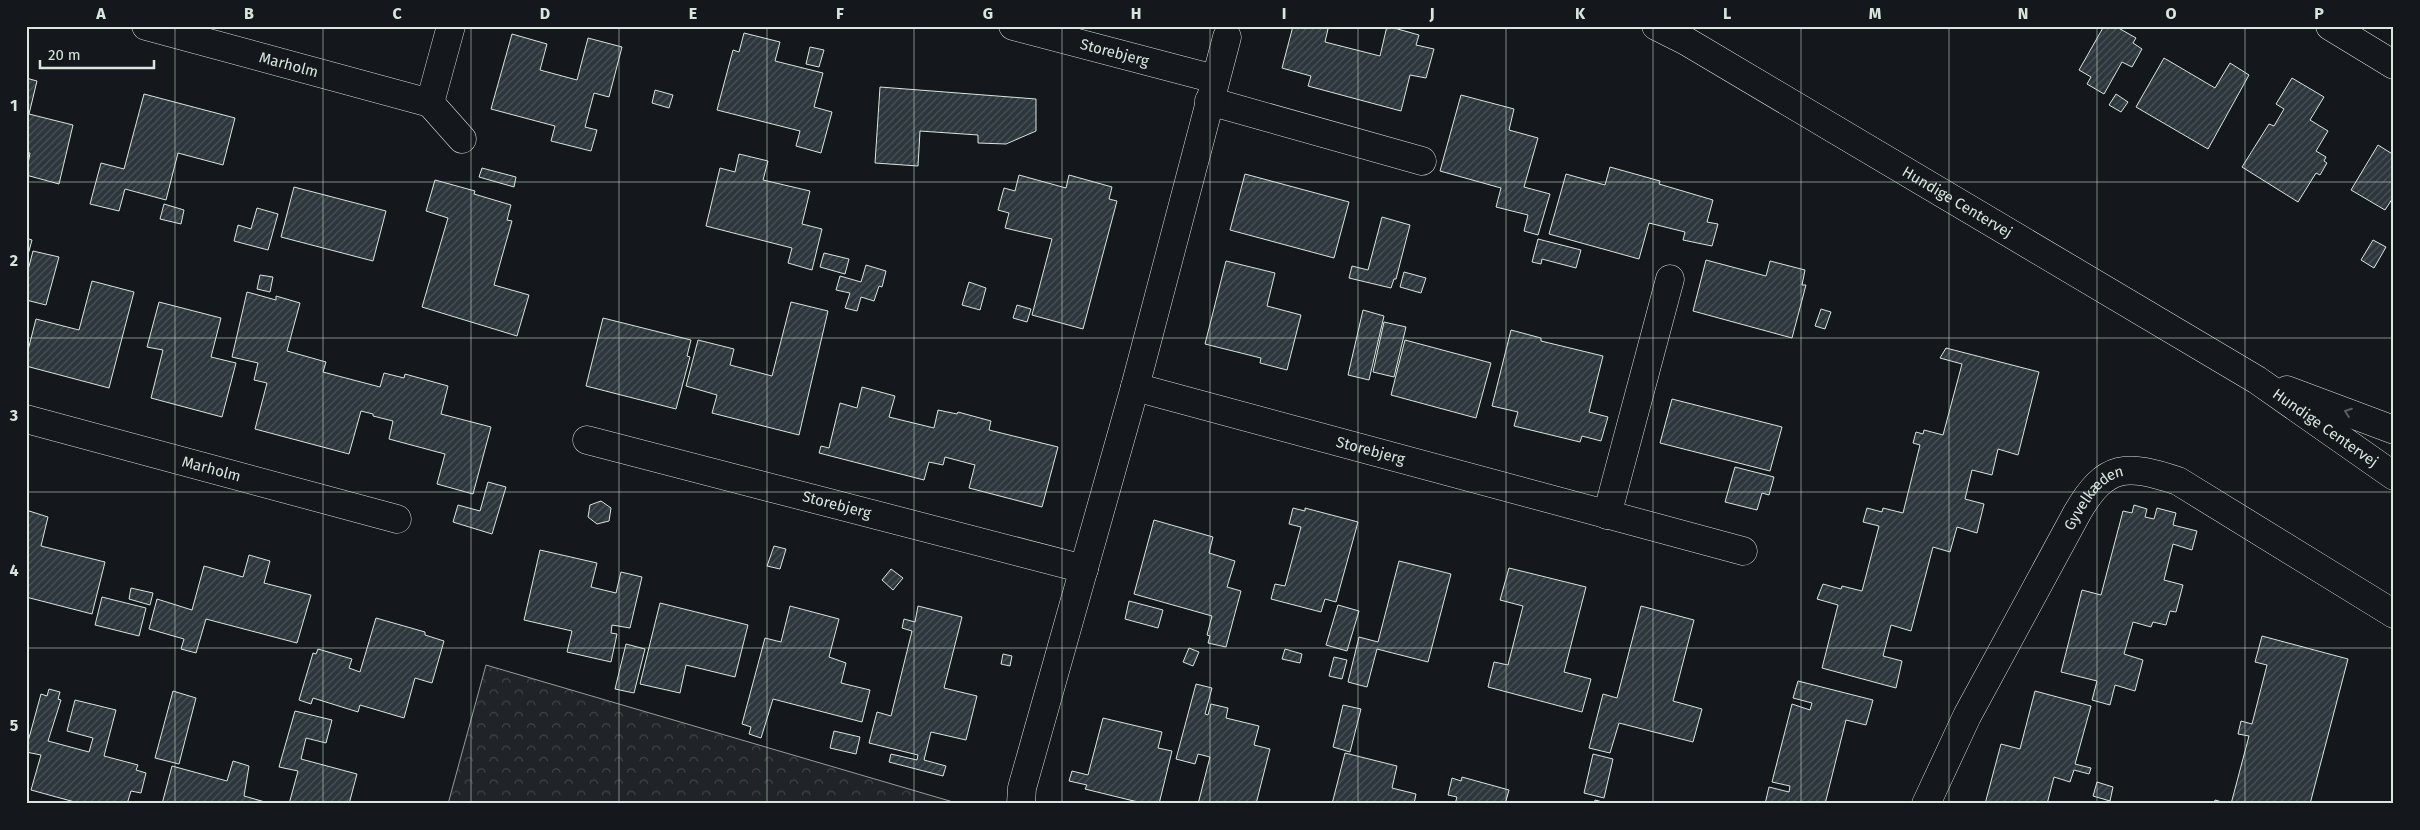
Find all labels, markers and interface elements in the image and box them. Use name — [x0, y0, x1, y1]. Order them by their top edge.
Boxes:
text: A — [95, 4, 106, 23]
text: B — [244, 4, 254, 23]
text: C — [392, 4, 402, 23]
text: D — [540, 4, 550, 23]
text: E — [689, 4, 697, 23]
text: F — [836, 4, 844, 23]
text: G — [983, 4, 993, 23]
text: H — [1131, 4, 1141, 23]
text: I — [1282, 4, 1286, 23]
text: J — [1428, 4, 1435, 23]
text: K — [1575, 4, 1586, 23]
text: L — [1723, 4, 1731, 23]
text: M — [1869, 4, 1882, 23]
text: N — [2018, 4, 2028, 23]
text: O — [2165, 4, 2177, 23]
text: P — [2314, 4, 2324, 23]
street label: Storebjerg — [1078, 35, 1151, 70]
scale bar — [40, 38, 154, 70]
text: 20 m — [48, 46, 81, 64]
street label: Marholm — [257, 48, 320, 81]
text: 1 — [10, 96, 18, 115]
street label: Hundige Centervej — [1899, 162, 2015, 242]
text: 2 — [10, 251, 18, 270]
street label: Hundige Centervej — [2269, 385, 2382, 471]
text: 3 — [9, 406, 18, 425]
one-way arrow — [2345, 408, 2353, 418]
street label: Storebjerg — [1334, 433, 1407, 468]
street label: Marholm — [180, 452, 243, 486]
street label: Gyvelkæden — [2060, 462, 2125, 534]
street label: Storebjerg — [800, 487, 873, 522]
text: 4 — [9, 561, 19, 580]
text: 5 — [10, 716, 19, 735]

